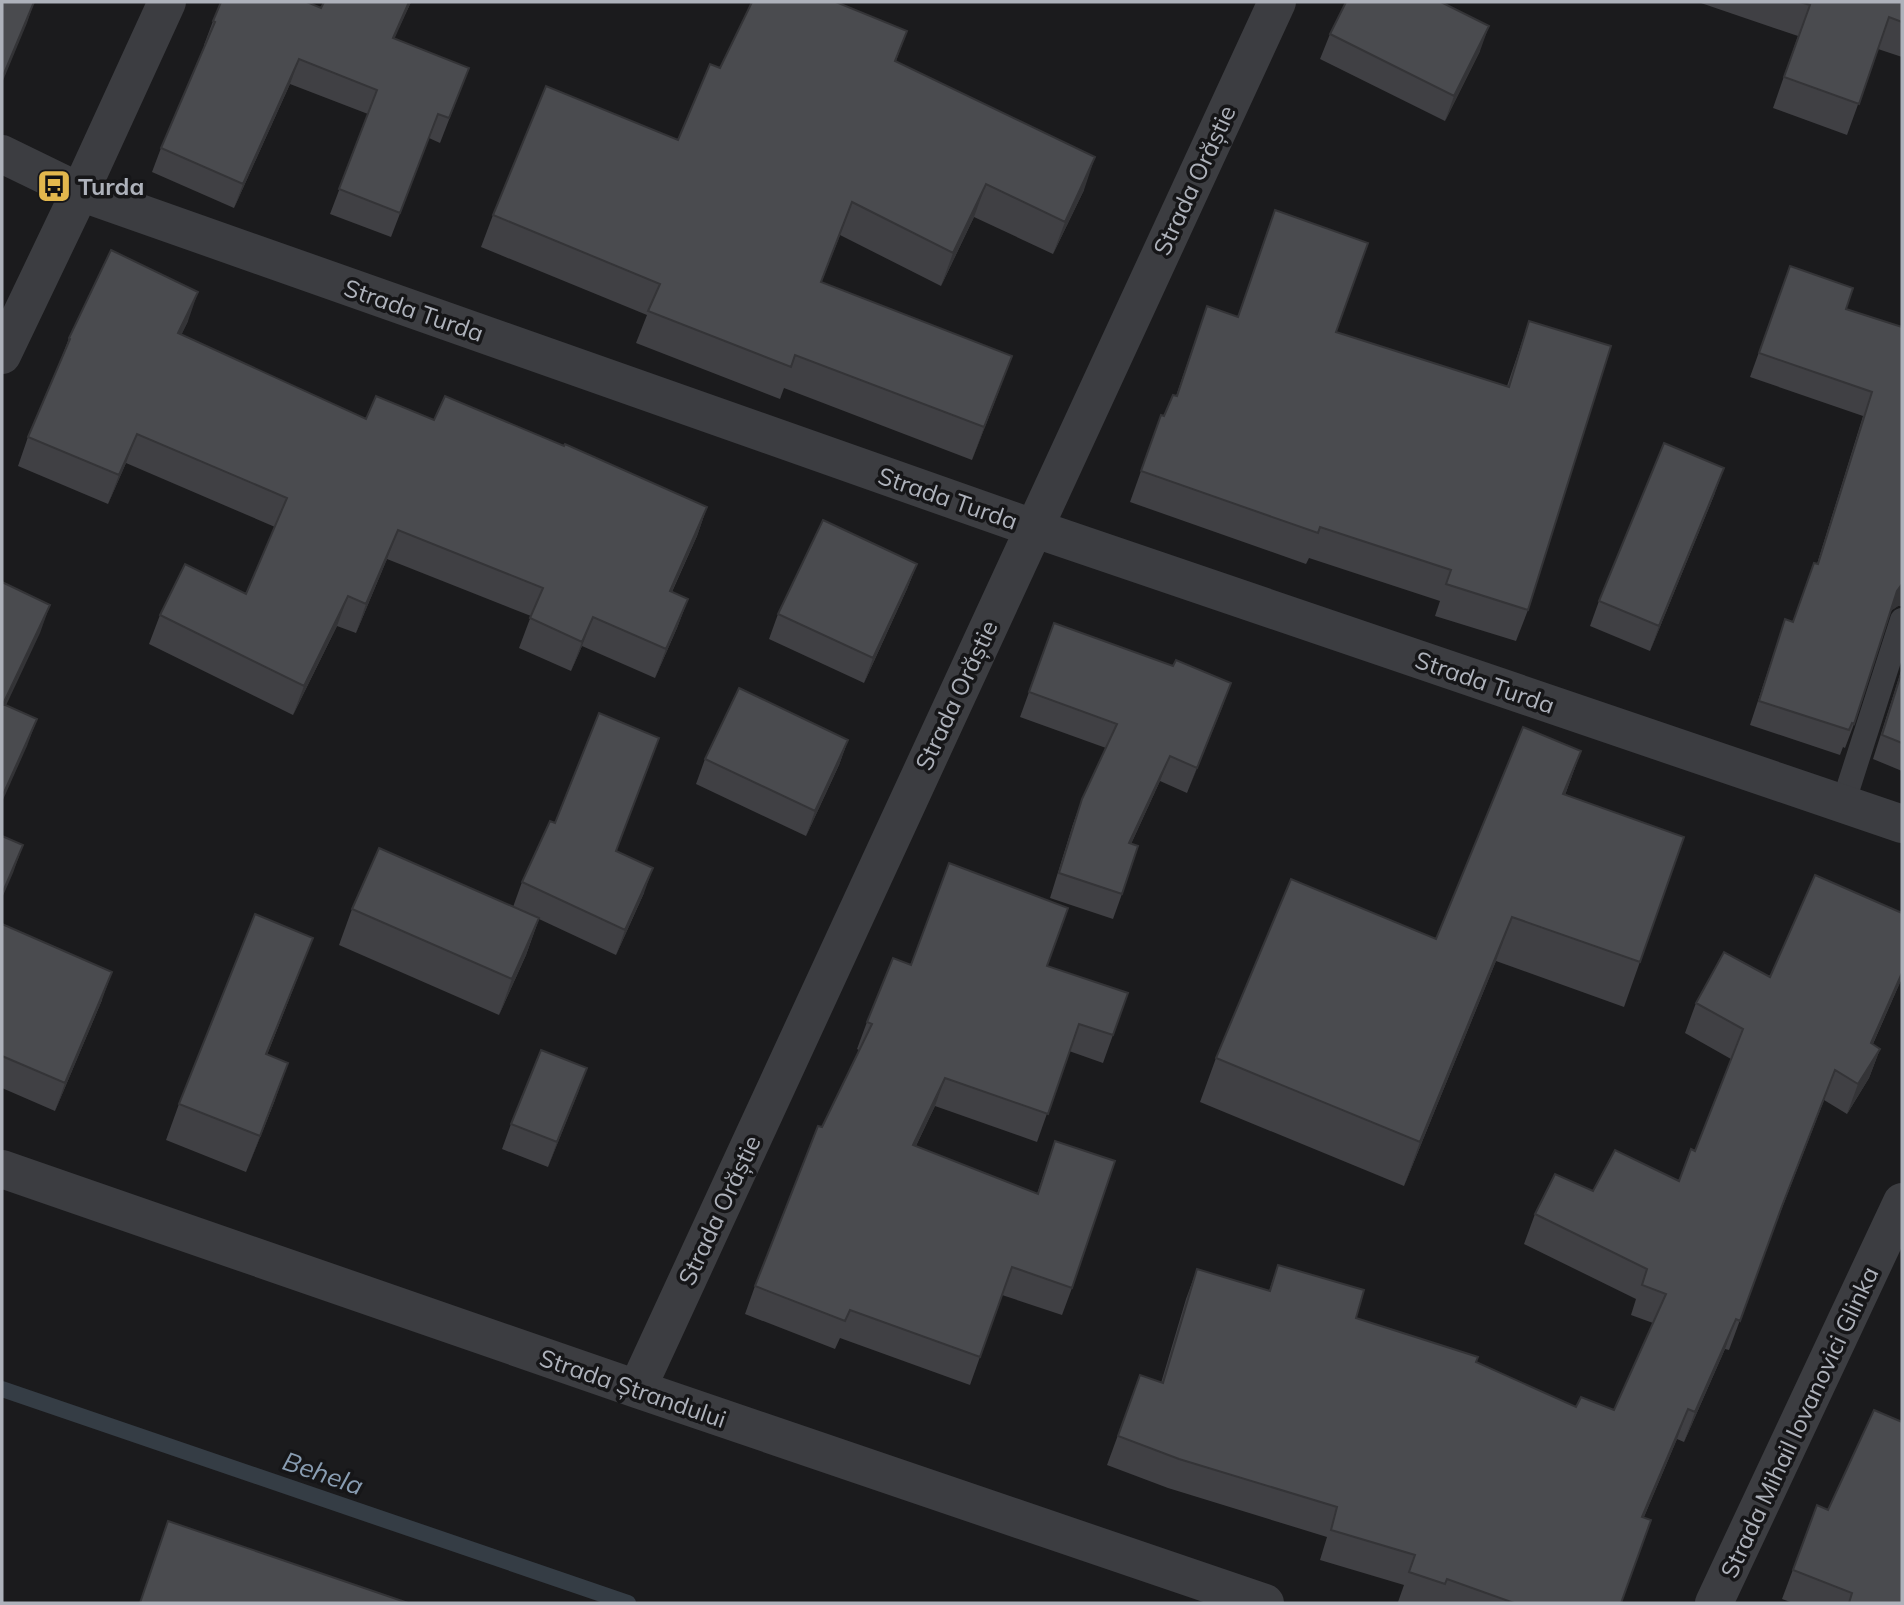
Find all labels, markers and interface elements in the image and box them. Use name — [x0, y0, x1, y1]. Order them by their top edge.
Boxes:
street label: Strada Orăștie — [1146, 100, 1243, 260]
bus stop icon: Turda — [35, 167, 73, 205]
place label: Turda — [78, 171, 144, 201]
street label: Strada Turda — [340, 272, 488, 348]
street label: Strada Turda — [874, 460, 1022, 536]
street label: Strada Orăștie — [908, 615, 1005, 775]
street label: Strada Turda — [1411, 644, 1559, 720]
street label: Strada Orăștie — [671, 1130, 768, 1290]
street label: Strada Mihail Iovanovici Glinka — [1714, 1262, 1884, 1582]
street label: Strada Ștrandului — [535, 1342, 730, 1435]
water label: Behela — [278, 1444, 368, 1502]

